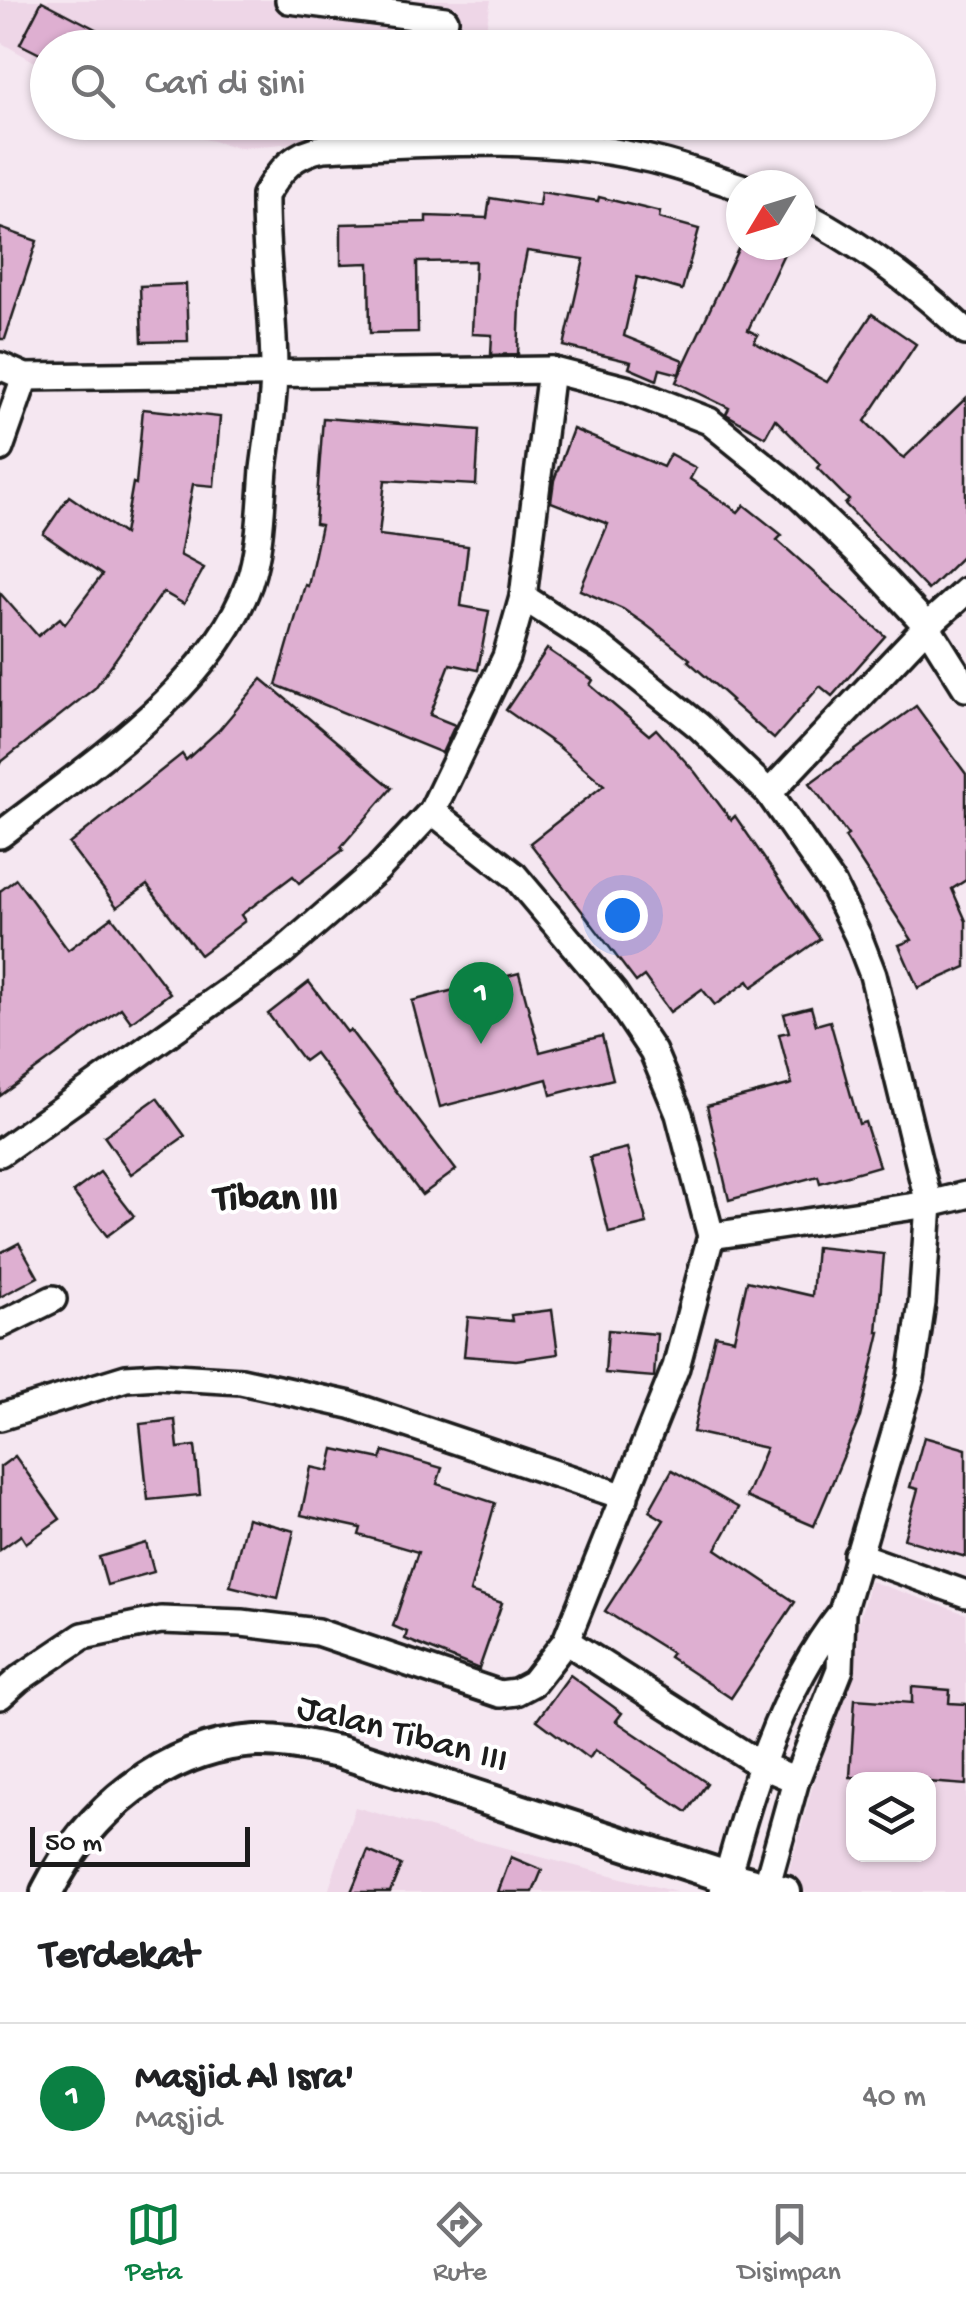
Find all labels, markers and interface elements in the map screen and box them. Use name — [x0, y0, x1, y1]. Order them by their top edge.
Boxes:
search box — [30, 30, 936, 140]
icon: search — [65, 58, 120, 113]
text: Cari di sini — [145, 63, 305, 107]
north arrow — [726, 170, 816, 260]
your location — [597, 890, 648, 941]
pin: 1 — [448, 962, 514, 1044]
district label: Tiban III — [211, 1177, 338, 1224]
street label: Jalan Tiban III — [292, 1687, 512, 1785]
map controls — [846, 1772, 936, 1862]
button: layers — [846, 1772, 936, 1862]
scale bar — [30, 1822, 250, 1866]
text: 50 m — [45, 1828, 102, 1861]
text: Terdekat — [40, 1933, 198, 1982]
text: Masjid Al Isra' — [135, 2057, 354, 2101]
text: 1 — [66, 2079, 79, 2117]
text: 40 m — [862, 2079, 926, 2117]
text: Masjid — [135, 2101, 222, 2139]
tab: Peta — [125, 2197, 182, 2290]
tab: Rute — [432, 2197, 487, 2290]
tab: Disimpan — [738, 2197, 841, 2290]

